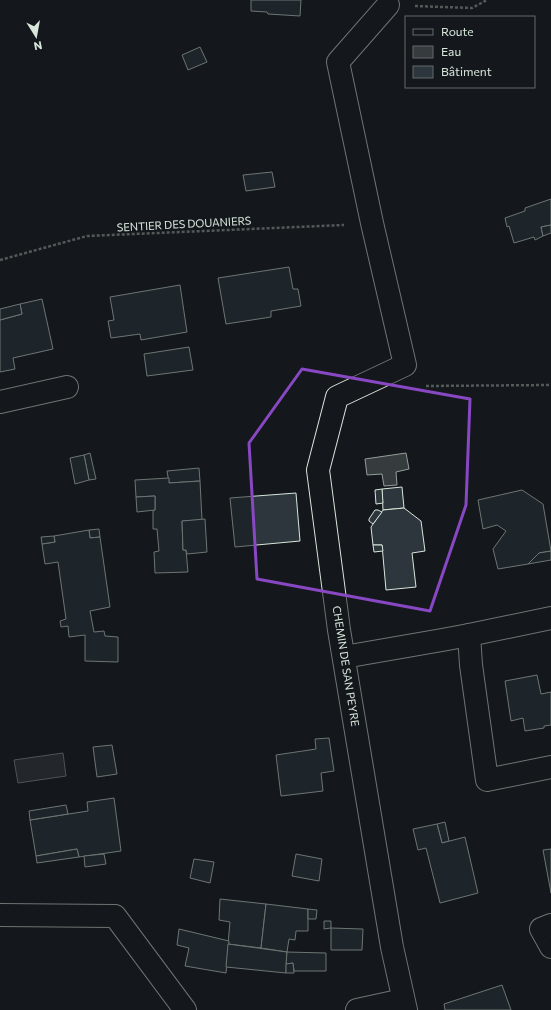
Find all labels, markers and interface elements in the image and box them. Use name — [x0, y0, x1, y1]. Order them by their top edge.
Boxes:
north arrow — [16, 16, 56, 56]
legend — [405, 16, 535, 88]
text: Route — [441, 24, 474, 38]
text: N — [33, 39, 43, 53]
text: Eau — [441, 44, 461, 58]
text: Bâtiment — [441, 64, 492, 78]
street label: SENTIER DES DOUANIERS — [116, 213, 252, 234]
street label: CHEMIN DE SAN PEYRE — [331, 605, 362, 727]

